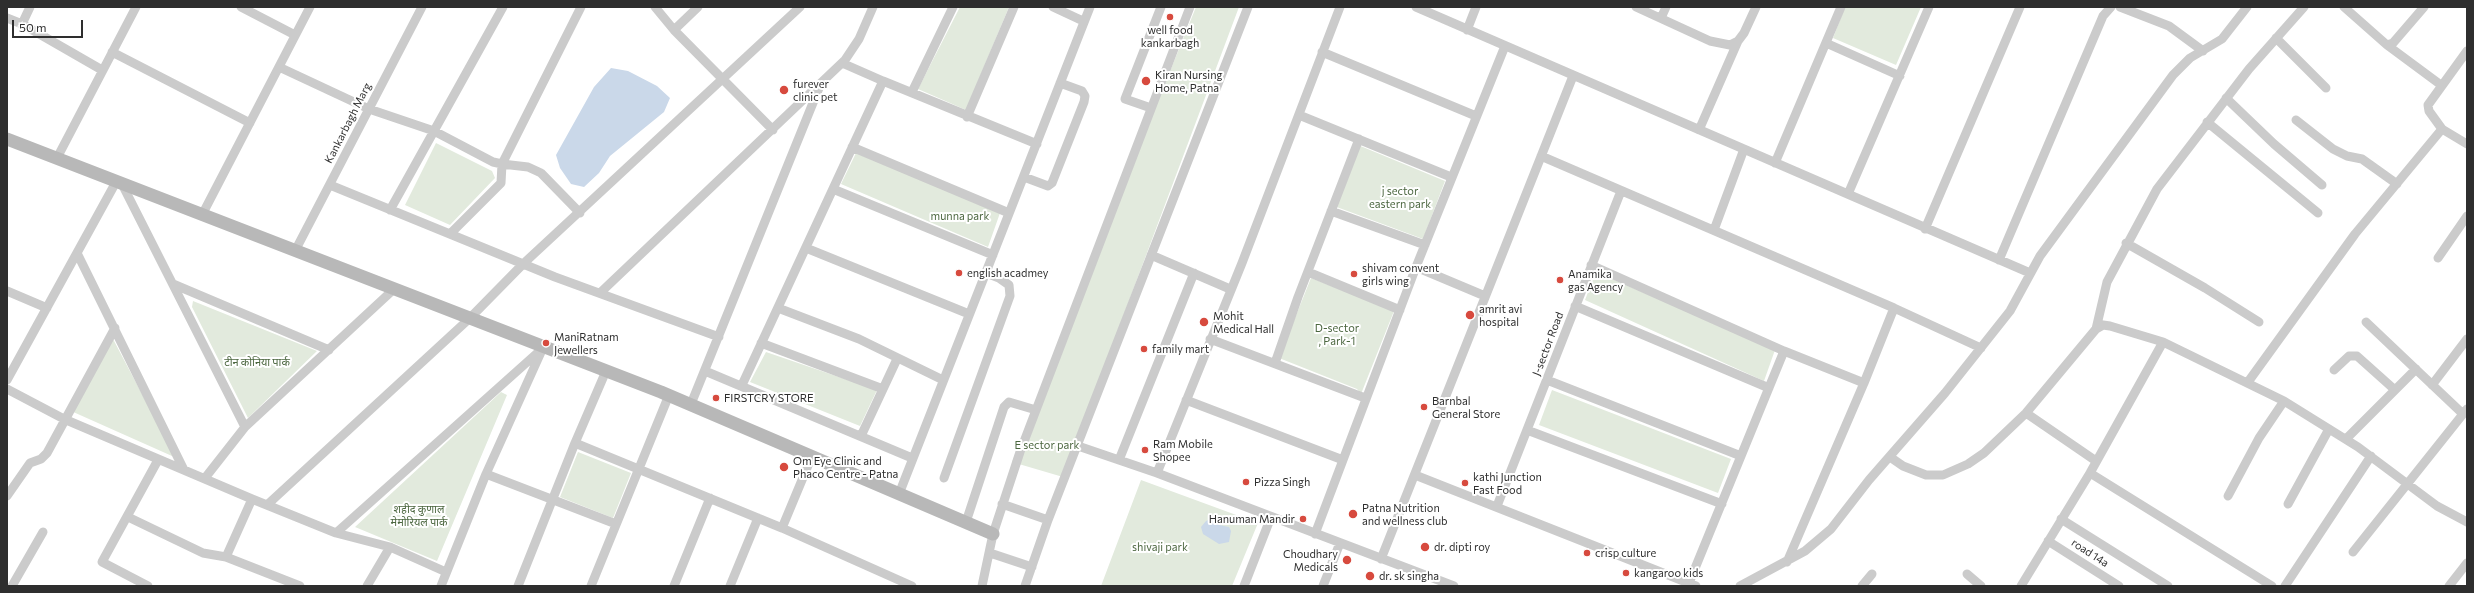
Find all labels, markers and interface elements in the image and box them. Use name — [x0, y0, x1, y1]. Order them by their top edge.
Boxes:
scale bar — [14, 12, 85, 38]
marker: well food kankarbagh — [1165, 12, 1175, 22]
text: 50 m — [19, 20, 47, 34]
place label: well food kankarbagh — [1141, 23, 1199, 49]
place label: Kiran Nursing Home, Patna — [1155, 68, 1222, 94]
marker: Kiran Nursing Home, Patna — [1140, 75, 1152, 87]
place label: furever clinic pet — [793, 77, 837, 103]
street label: Kankarbagh Marg — [322, 80, 374, 166]
marker: furever clinic pet — [778, 84, 790, 96]
park label: j sector eastern park — [1369, 184, 1431, 210]
park label: munna park — [931, 209, 989, 223]
place label: shivam convent girls wing — [1362, 261, 1439, 287]
place label: english acadmey — [967, 266, 1048, 280]
place label: Anamika gas Agency — [1568, 267, 1623, 293]
marker: english acadmey — [954, 268, 964, 278]
marker: shivam convent girls wing — [1349, 269, 1359, 279]
marker: Anamika gas Agency — [1555, 275, 1565, 285]
place label: amrit avi hospital — [1479, 302, 1522, 328]
place label: Mohit Medical Hall — [1213, 309, 1274, 335]
marker: amrit avi hospital — [1464, 309, 1476, 321]
street label: J-sector Road — [1530, 310, 1566, 378]
marker: Mohit Medical Hall — [1198, 316, 1210, 328]
park label: D-sector , Park-1 — [1315, 321, 1359, 347]
place label: ManiRatnam Jewellers — [554, 330, 619, 356]
marker: ManiRatnam Jewellers — [541, 338, 551, 348]
place label: family mart — [1152, 342, 1209, 356]
marker: family mart — [1139, 344, 1149, 354]
park label: टीन कोनिया पार्क — [224, 355, 290, 369]
place label: FIRSTCRY STORE — [724, 391, 814, 405]
marker: FIRSTCRY STORE — [711, 393, 721, 403]
place label: Barnbal General Store — [1432, 394, 1500, 420]
marker: Barnbal General Store — [1419, 402, 1429, 412]
place label: Ram Mobile Shopee — [1153, 437, 1213, 463]
park label: E sector park — [1014, 438, 1080, 452]
marker: Ram Mobile Shopee — [1140, 445, 1150, 455]
place label: Om Eye Clinic and Phaco Centre - Patna — [793, 454, 898, 480]
marker: Om Eye Clinic and Phaco Centre - Patna — [778, 461, 790, 473]
place label: kathi Junction Fast Food — [1473, 470, 1542, 496]
place label: Pizza Singh — [1254, 475, 1310, 489]
marker: Pizza Singh — [1241, 477, 1251, 487]
marker: kathi Junction Fast Food — [1460, 478, 1470, 488]
place label: Patna Nutrition and wellness club — [1362, 501, 1448, 527]
park label: शहीद कुणाल मेमोरियल पार्क — [391, 502, 447, 528]
marker: Patna Nutrition and wellness club — [1347, 508, 1359, 520]
place label: Hanuman Mandir — [1209, 512, 1295, 526]
marker: Hanuman Mandir — [1298, 514, 1308, 524]
street label: road 14a — [2069, 536, 2111, 570]
park label: shivaji park — [1132, 540, 1188, 554]
place label: dr. dipti roy — [1434, 540, 1490, 554]
marker: dr. dipti roy — [1419, 541, 1431, 553]
place label: crisp culture — [1595, 546, 1656, 560]
place label: Choudhary Medicals — [1283, 547, 1338, 573]
marker: crisp culture — [1582, 548, 1592, 558]
marker: Choudhary Medicals — [1341, 554, 1353, 566]
place label: kangaroo kids — [1634, 566, 1703, 580]
marker: kangaroo kids — [1621, 568, 1631, 578]
place label: dr. sk singha — [1379, 569, 1439, 583]
marker: dr. sk singha — [1364, 570, 1376, 582]

